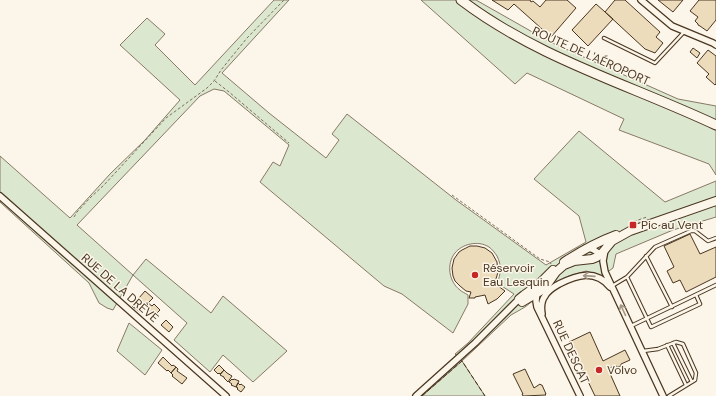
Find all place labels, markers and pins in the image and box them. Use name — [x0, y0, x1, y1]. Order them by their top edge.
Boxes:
place label: Pic au Vent — [641, 217, 703, 233]
marker: Pic au Vent — [628, 220, 638, 230]
place label: Réservoir Eau Lesquin — [483, 260, 550, 290]
marker: Réservoir Eau Lesquin — [470, 270, 480, 280]
place label: Volvo — [607, 362, 637, 378]
marker: Volvo — [594, 365, 604, 375]

